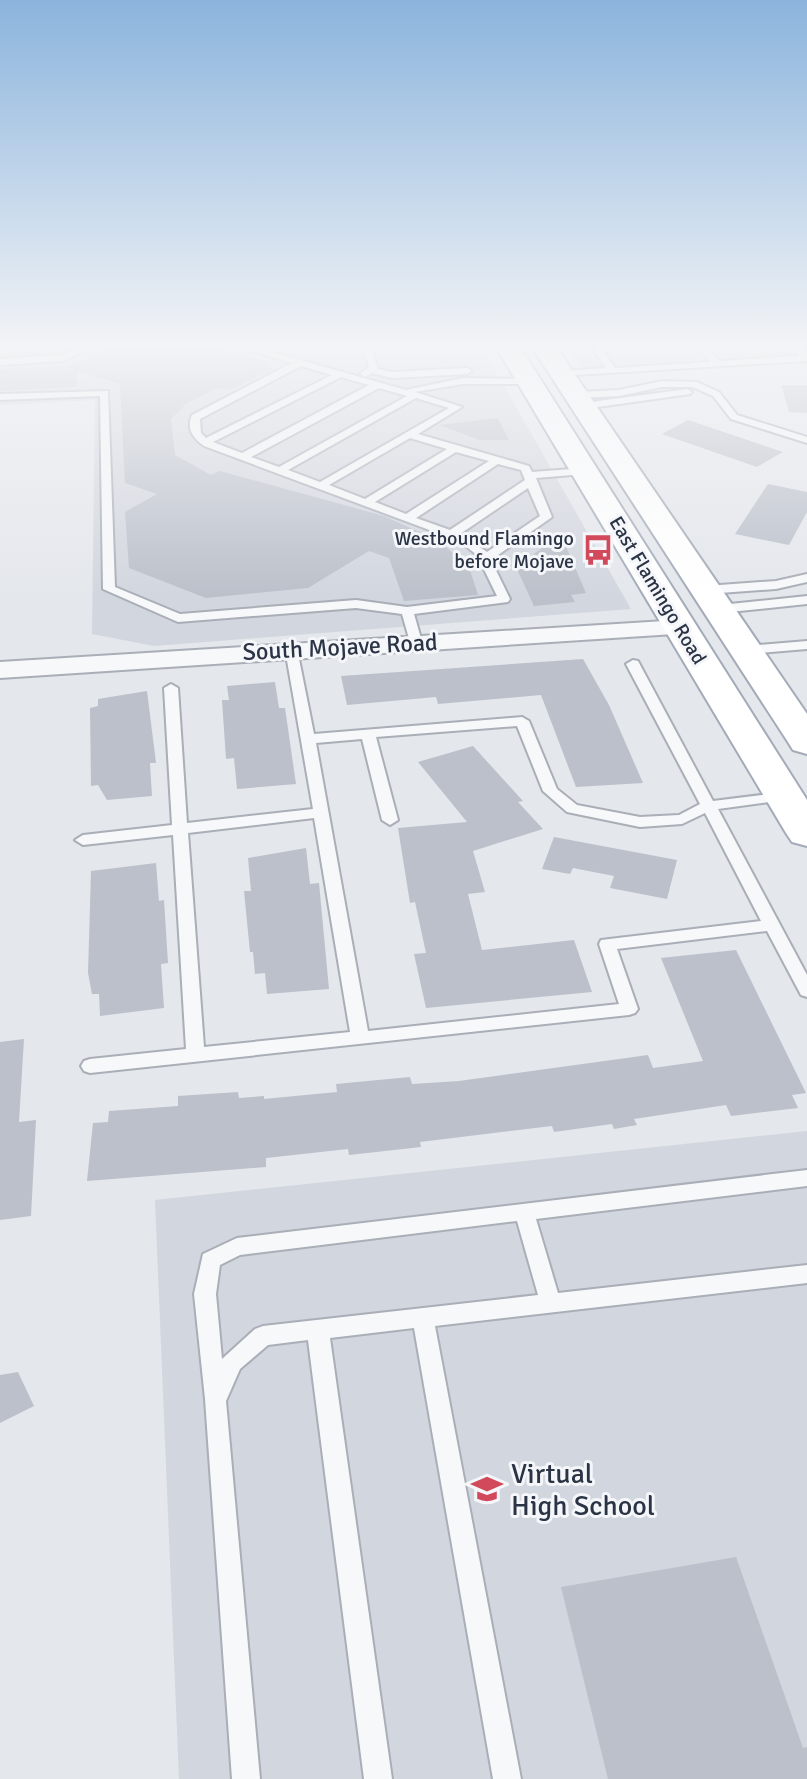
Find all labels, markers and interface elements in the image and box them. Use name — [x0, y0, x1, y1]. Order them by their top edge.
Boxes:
street label: East Flamingo Road — [603, 512, 712, 669]
place label: Westbound Flamingo before Mojave — [395, 526, 574, 574]
bus stop icon: Westbound Flamingo before Mojave — [581, 533, 615, 567]
street label: South Mojave Road — [242, 627, 438, 667]
place label: Virtual High School — [511, 1457, 655, 1523]
school or university icon: Virtual High School — [470, 1472, 504, 1506]

